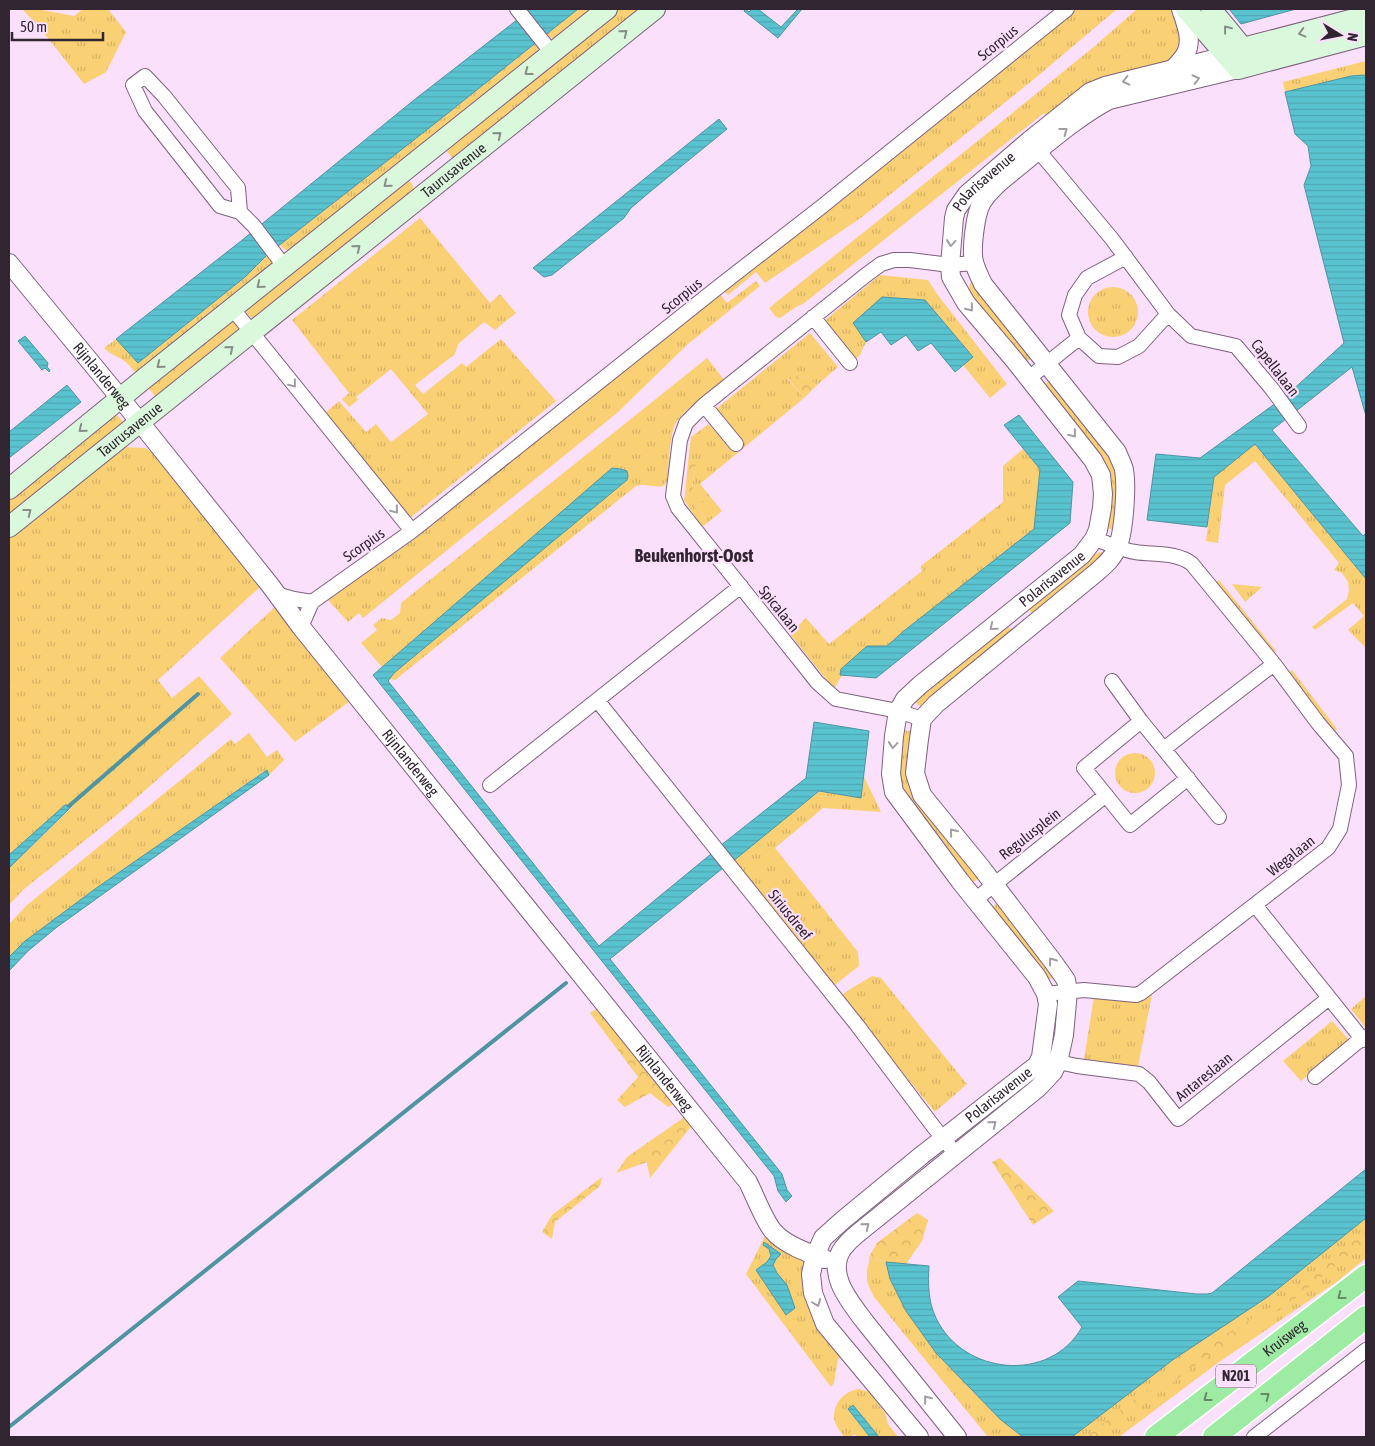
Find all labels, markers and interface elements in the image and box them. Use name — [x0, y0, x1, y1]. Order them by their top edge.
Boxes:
scale bar — [12, 10, 104, 42]
north arrow — [1315, 10, 1365, 60]
text: 50 m — [20, 18, 47, 35]
street label: Scorpius — [974, 21, 1021, 64]
one-way arrow — [1224, 25, 1233, 34]
one-way arrow — [1298, 27, 1307, 38]
one-way arrow — [619, 30, 628, 39]
text: N — [1344, 32, 1361, 43]
one-way arrow — [524, 66, 533, 75]
one-way arrow — [1191, 74, 1200, 85]
one-way arrow — [1121, 75, 1130, 86]
one-way arrow — [1058, 128, 1068, 137]
one-way arrow — [492, 133, 501, 141]
street label: Taurusavenue — [418, 139, 489, 201]
street label: Polarisavenue — [949, 148, 1018, 214]
one-way arrow — [384, 179, 393, 187]
one-way arrow — [946, 239, 957, 247]
one-way arrow — [351, 245, 360, 253]
street label: Scorpius — [658, 274, 705, 317]
one-way arrow — [257, 280, 266, 288]
one-way arrow — [965, 302, 973, 311]
street label: Capellalaan — [1248, 336, 1303, 400]
street label: Rijnlanderweg — [70, 339, 135, 412]
one-way arrow — [224, 347, 233, 355]
one-way arrow — [157, 360, 166, 368]
one-way arrow — [288, 378, 296, 387]
street label: Taurusavenue — [94, 399, 165, 461]
one-way arrow — [78, 424, 87, 433]
one-way arrow — [1067, 428, 1075, 437]
one-way arrow — [389, 505, 398, 514]
one-way arrow — [22, 510, 31, 518]
street label: Scorpius — [340, 524, 388, 565]
district label: Beukenhorst-Oost — [635, 545, 754, 566]
street label: Polarisavenue — [1016, 547, 1088, 610]
street label: Spicalaan — [756, 582, 803, 635]
one-way arrow — [989, 621, 998, 630]
street label: Rijnlanderweg — [379, 726, 443, 799]
one-way arrow — [888, 742, 899, 750]
street label: Regulusplein — [996, 804, 1064, 863]
one-way arrow — [949, 829, 958, 838]
street label: Wegalaan — [1264, 832, 1318, 879]
street label: Siriusdreef — [765, 886, 816, 943]
one-way arrow — [1050, 958, 1058, 967]
street label: Rijnlanderweg — [633, 1041, 697, 1115]
street label: Antareslaan — [1172, 1049, 1235, 1105]
street label: Polarisavenue — [962, 1063, 1035, 1126]
one-way arrow — [987, 1121, 996, 1130]
one-way arrow — [860, 1224, 869, 1232]
one-way arrow — [1338, 1290, 1347, 1298]
one-way arrow — [811, 1299, 821, 1307]
street label: Kruisweg — [1259, 1316, 1310, 1360]
road number: N201 — [1216, 1364, 1256, 1388]
one-way arrow — [1203, 1392, 1213, 1401]
one-way arrow — [1260, 1394, 1269, 1402]
one-way arrow — [924, 1396, 932, 1405]

